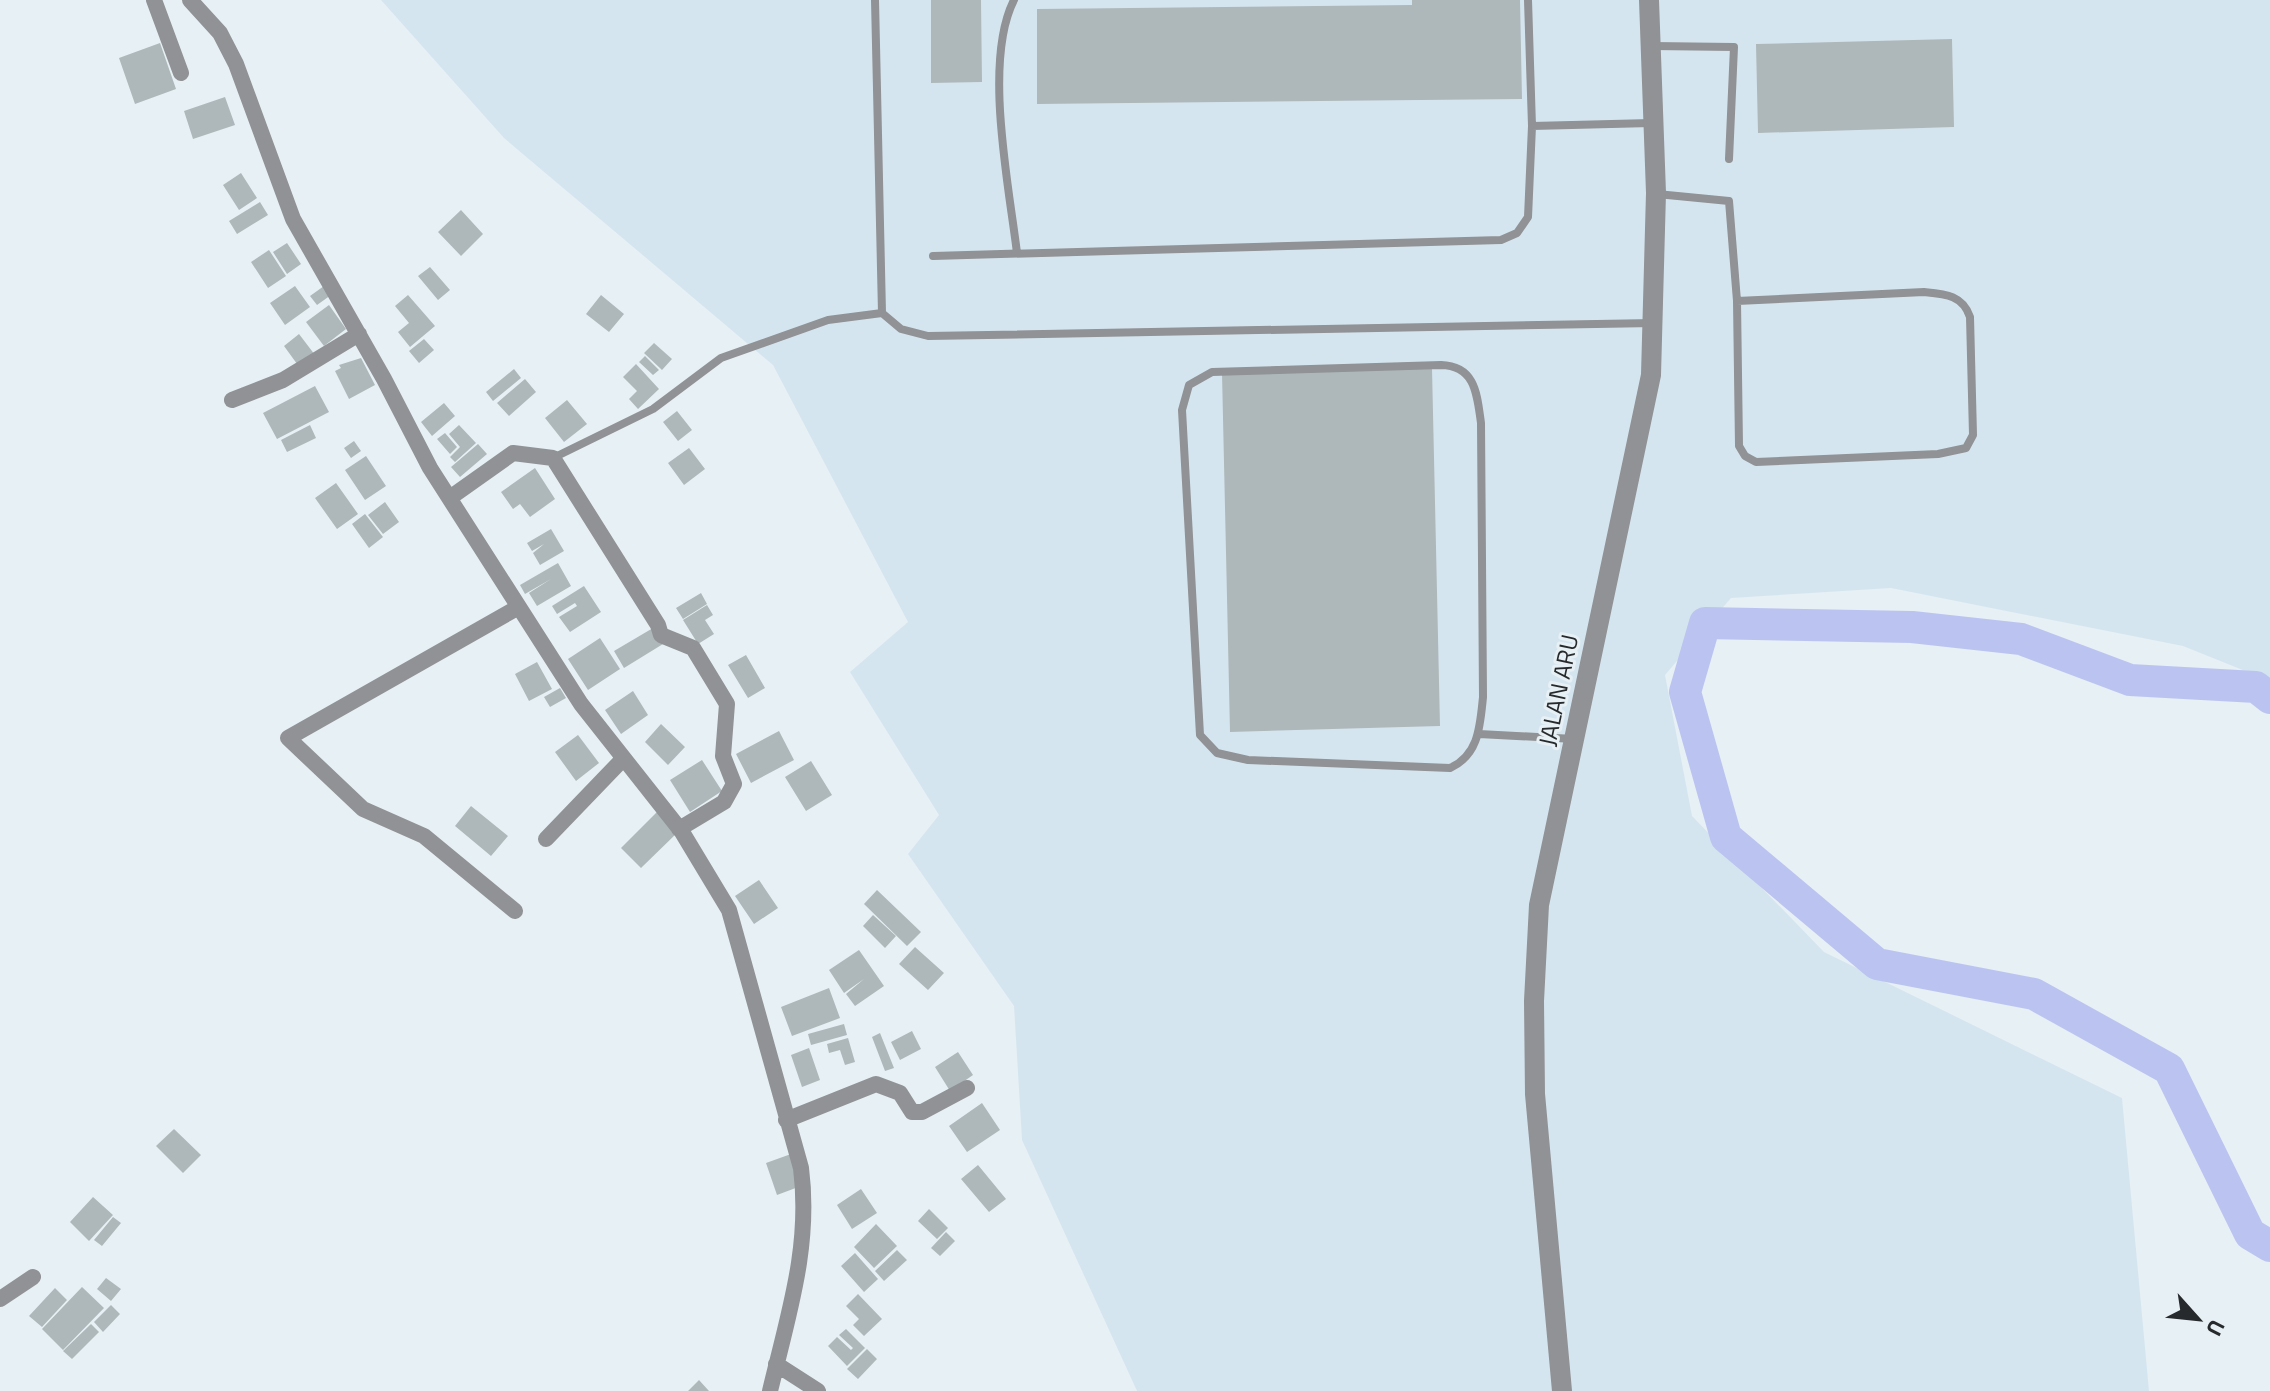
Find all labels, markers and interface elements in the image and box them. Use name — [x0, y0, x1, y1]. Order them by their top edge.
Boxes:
street label: JALAN ARU — [1529, 631, 1587, 749]
north arrow — [2158, 1279, 2238, 1359]
text: U — [2197, 1314, 2234, 1342]

